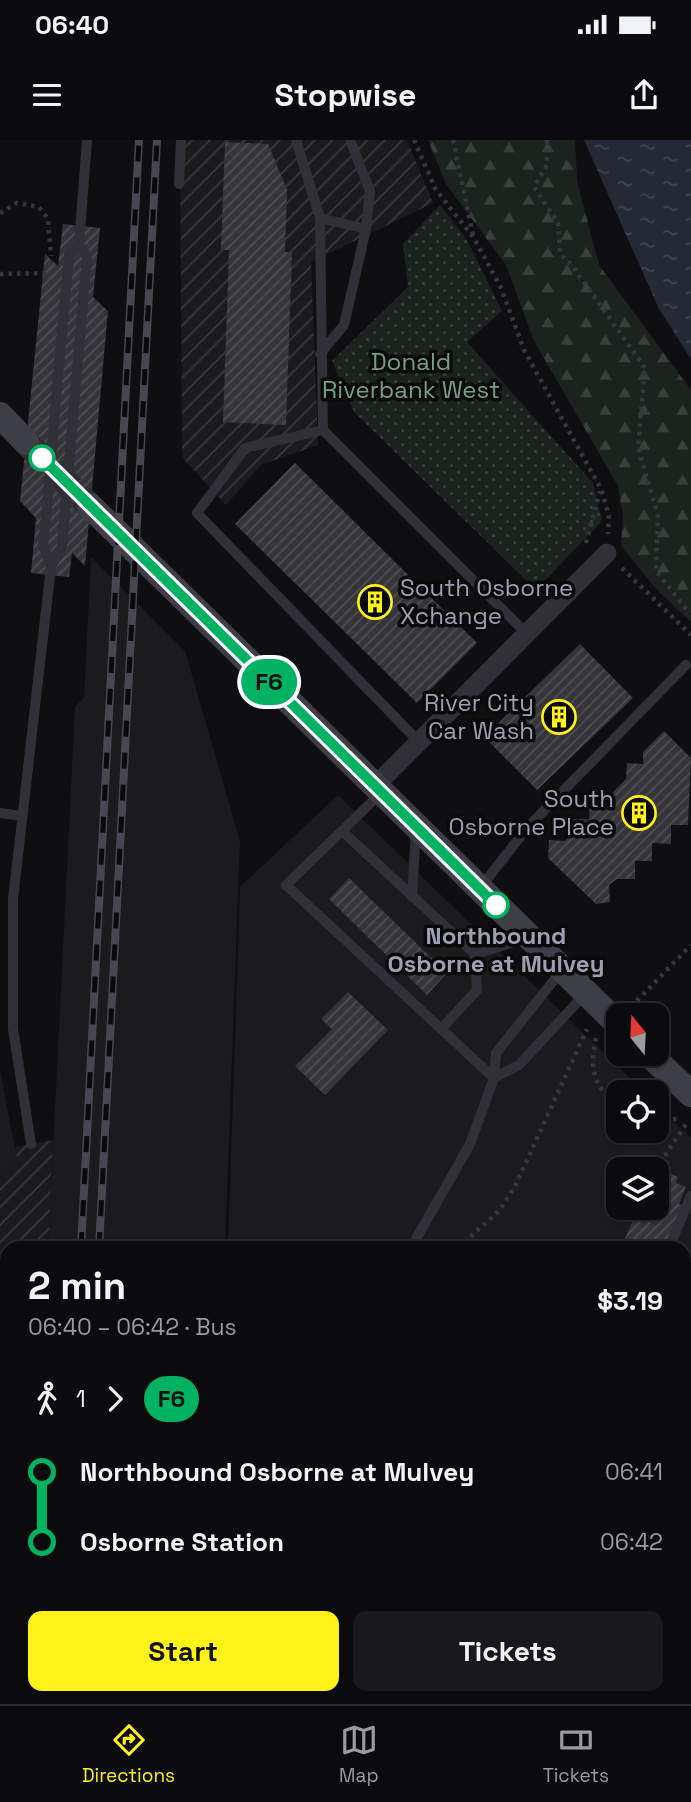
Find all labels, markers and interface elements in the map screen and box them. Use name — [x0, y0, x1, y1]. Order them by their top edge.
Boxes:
text: 06:40 — [35, 8, 109, 42]
text: Stopwise — [274, 75, 417, 115]
icon: menu — [28, 76, 66, 114]
icon: share — [625, 76, 663, 114]
park label: Donald Riverbank West — [322, 346, 500, 405]
unlabelled marker — [29, 445, 55, 471]
place label: South Osborne Xchange — [400, 572, 573, 631]
building icon: South Osborne Xchange — [356, 583, 394, 621]
line badge: F6 — [238, 659, 300, 705]
text: F6 — [255, 666, 283, 697]
place label: River City Car Wash — [424, 687, 534, 746]
building icon: River City Car Wash — [540, 698, 578, 736]
place label: South Osborne Place — [449, 783, 614, 842]
building icon: South Osborne Place — [620, 794, 658, 832]
marker: Northbound Osborne at Mulvey — [483, 892, 509, 918]
place label: Northbound Osborne at Mulvey — [388, 920, 604, 979]
north arrow — [606, 1003, 668, 1066]
map controls — [606, 1003, 669, 1220]
button: locate — [606, 1080, 669, 1143]
button: layers — [606, 1157, 669, 1220]
text: 2 min — [28, 1262, 126, 1310]
text: $3.19 — [597, 1284, 663, 1318]
text: 06:40 – 06:42 · Bus — [28, 1312, 237, 1342]
icon: walk — [28, 1380, 66, 1418]
icon: forward — [96, 1380, 134, 1418]
text: F6 — [158, 1383, 185, 1414]
text: 1 — [76, 1384, 86, 1414]
text: Northbound Osborne at Mulvey — [80, 1455, 474, 1489]
text: 06:41 — [605, 1457, 663, 1487]
text: Osborne Station — [80, 1525, 284, 1559]
text: 06:42 — [600, 1527, 663, 1557]
button: Start — [28, 1611, 339, 1691]
button: Tickets — [353, 1611, 663, 1691]
tab: Directions — [82, 1721, 175, 1788]
tab: Map — [339, 1721, 379, 1788]
tab: Tickets — [543, 1721, 609, 1788]

